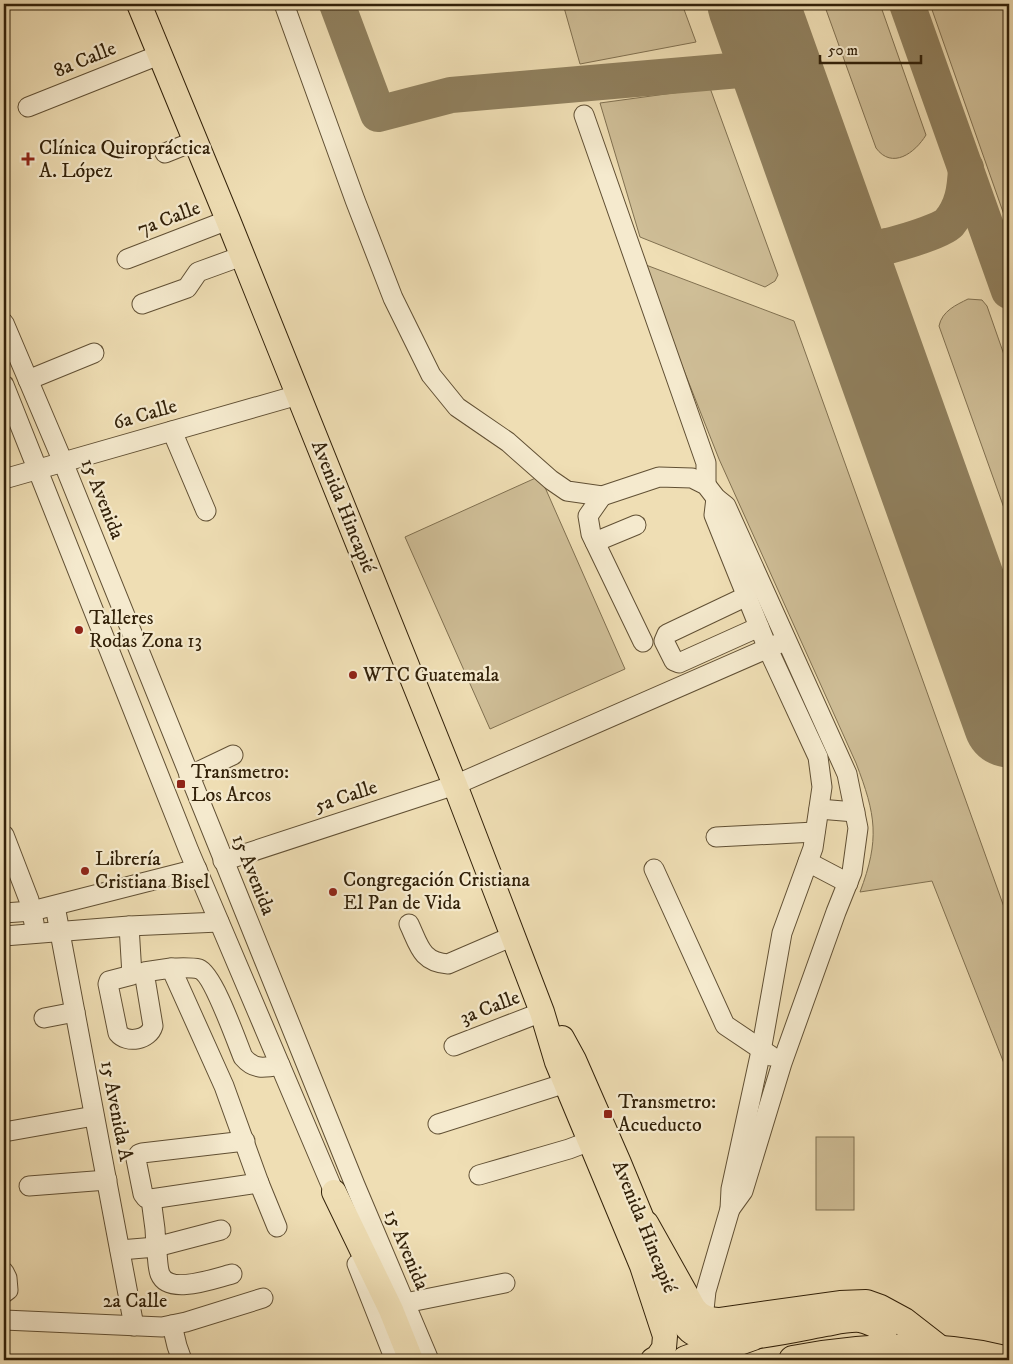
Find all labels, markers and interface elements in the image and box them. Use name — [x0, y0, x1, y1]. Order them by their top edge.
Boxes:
scale bar — [820, 32, 922, 64]
street label: 8a Calle — [50, 36, 120, 84]
text: 50 m — [828, 41, 858, 60]
place label: Clínica Quiropráctica A. López — [39, 136, 211, 184]
marker: Clínica Quiropráctica A. López — [21, 152, 35, 166]
street label: 7a Calle — [134, 196, 204, 242]
street label: 6a Calle — [110, 394, 180, 436]
street label: Avenida Hincapié — [305, 437, 381, 578]
street label: 15 Avenida — [75, 455, 130, 544]
place label: Talleres Rodas Zona 13 — [89, 606, 202, 654]
marker: Talleres Rodas Zona 13 — [73, 624, 85, 636]
place label: WTC Guatemala — [362, 663, 500, 688]
marker: WTC Guatemala — [347, 669, 359, 681]
place label: Transmetro: Los Arcos — [191, 760, 289, 808]
street label: 5a Calle — [311, 775, 381, 819]
marker: Transmetro: Los Arcos — [175, 778, 187, 790]
street label: 15 Avenida — [226, 831, 281, 920]
place label: Librería Cristiana Bisel — [95, 847, 209, 895]
marker: Librería Cristiana Bisel — [79, 865, 91, 877]
place label: Congregación Cristiana El Pan de Vida — [343, 868, 530, 916]
marker: Congregación Cristiana El Pan de Vida — [327, 886, 339, 898]
street label: 3a Calle — [456, 985, 524, 1031]
street label: 15 Avenida A — [94, 1059, 138, 1164]
place label: Transmetro: Acueducto — [618, 1090, 716, 1138]
marker: Transmetro: Acueducto — [602, 1108, 614, 1120]
street label: Avenida Hincapié — [606, 1157, 682, 1298]
street label: 15 Avenida — [378, 1206, 434, 1294]
street label: 2a Calle — [103, 1289, 167, 1314]

